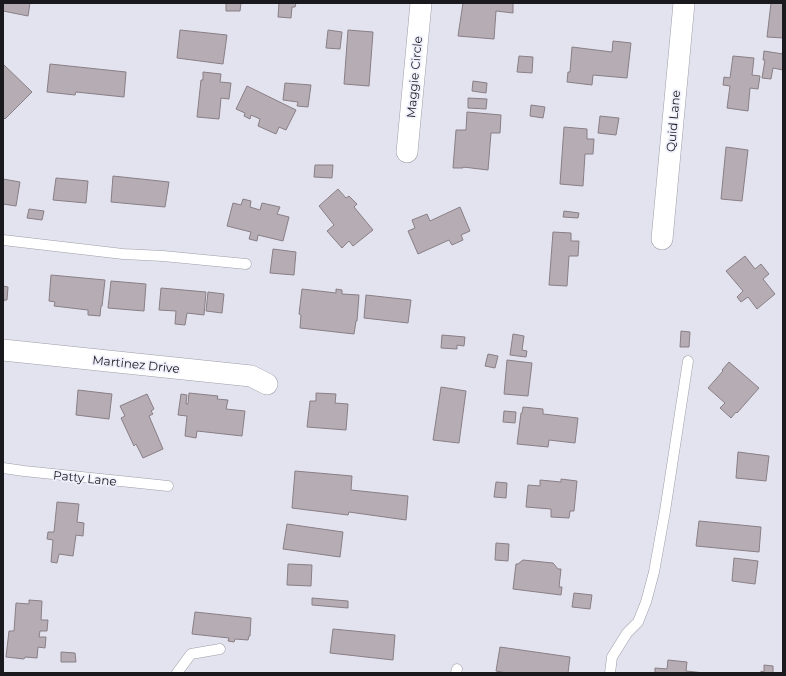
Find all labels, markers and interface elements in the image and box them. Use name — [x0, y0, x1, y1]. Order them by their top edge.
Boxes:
street label: Maggie Circle — [403, 35, 425, 119]
street label: Quid Lane — [663, 89, 683, 153]
street label: Martinez Drive — [92, 352, 180, 376]
street label: Patty Lane — [52, 467, 118, 489]

